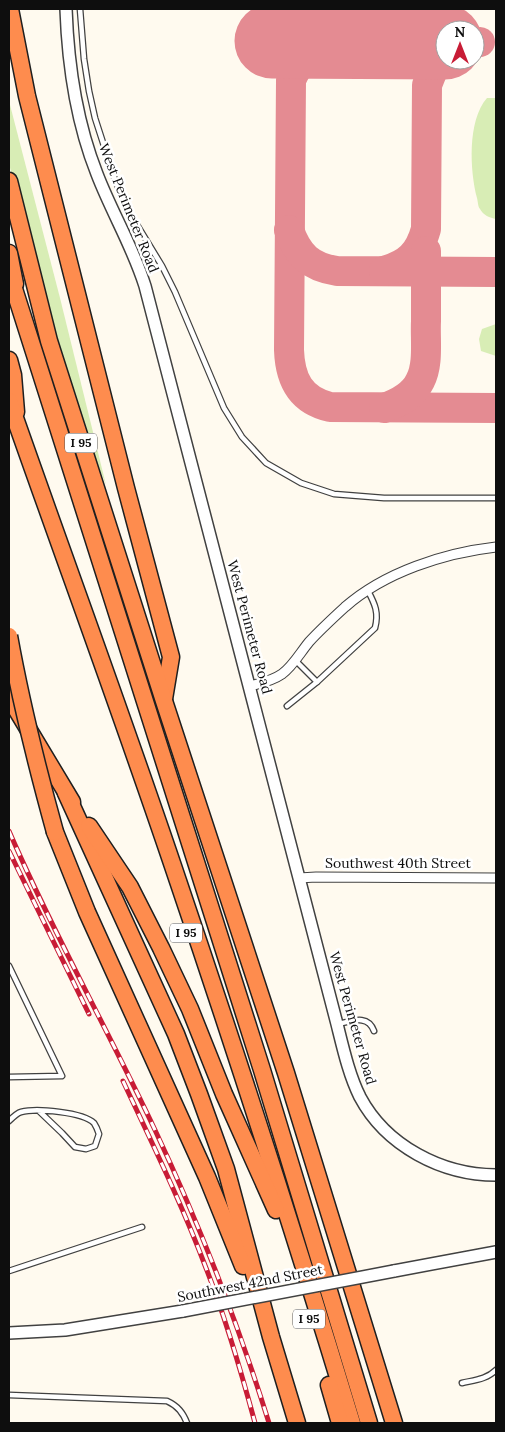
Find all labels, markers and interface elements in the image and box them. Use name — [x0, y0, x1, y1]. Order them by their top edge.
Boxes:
north arrow — [435, 20, 485, 70]
text: N — [455, 23, 466, 41]
street label: West Perimeter Road — [95, 141, 163, 275]
road number: I 95 — [65, 433, 97, 452]
street label: West Perimeter Road — [223, 558, 277, 696]
street label: Southwest 40th Street — [325, 854, 472, 872]
road number: I 95 — [170, 924, 202, 942]
street label: West Perimeter Road — [325, 949, 381, 1087]
street label: Southwest 42nd Street — [176, 1260, 325, 1306]
road number: I 95 — [293, 1310, 325, 1328]

